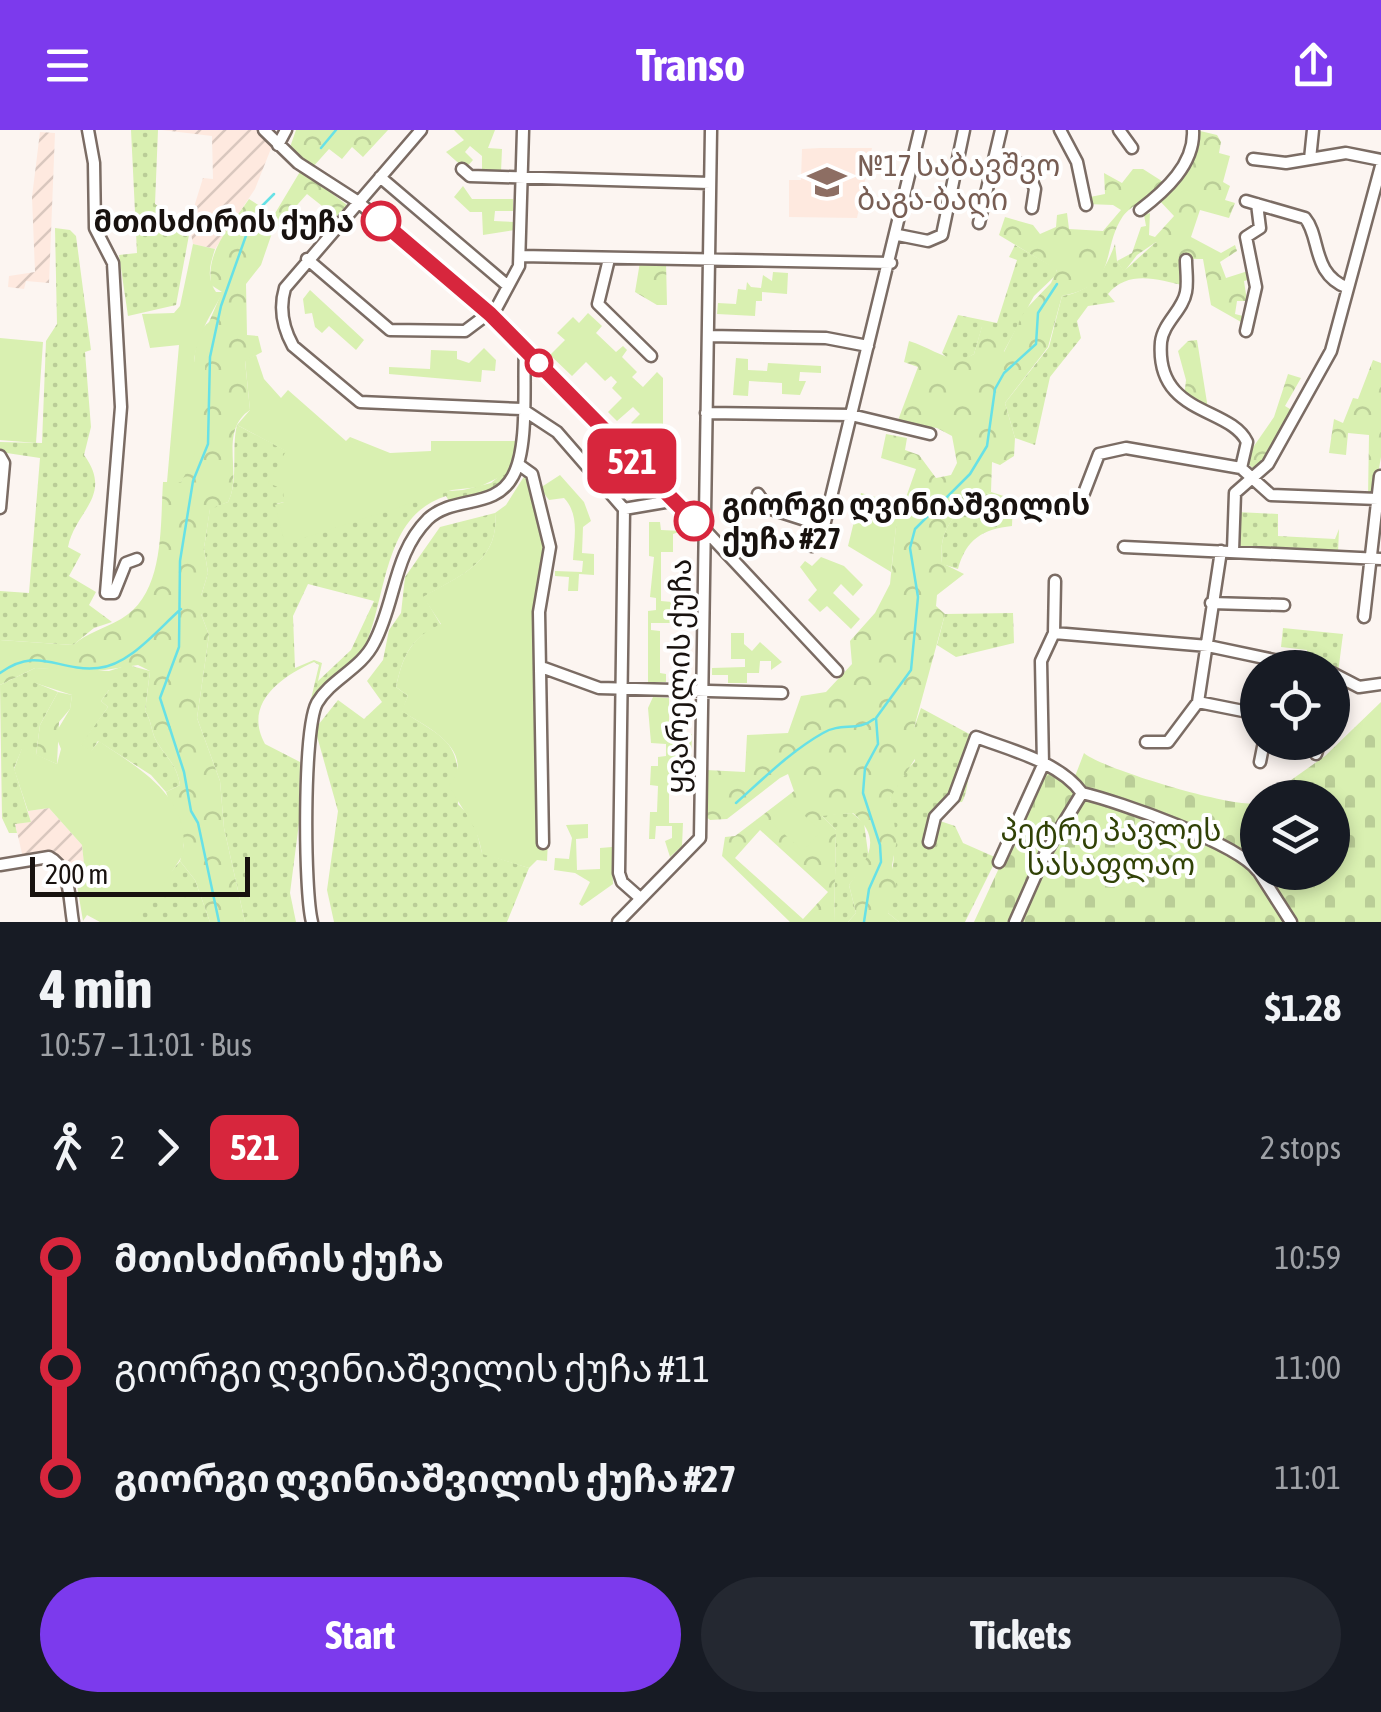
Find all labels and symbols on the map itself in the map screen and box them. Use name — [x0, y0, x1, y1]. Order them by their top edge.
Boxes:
place label: №17 საბავშვო ბაგა-ბაღი — [857, 148, 1060, 218]
school or university icon: №17 საბავშვო ბაგა-ბაღი — [806, 161, 848, 203]
marker: მთისძირის ქუჩა — [362, 202, 400, 240]
place label: მთისძირის ქუჩა — [94, 204, 354, 240]
unlabelled marker — [526, 350, 552, 376]
line badge: 521 — [574, 428, 690, 494]
place label: გიორგი ღვინიაშვილის ქუჩა #27 — [722, 487, 1090, 557]
marker: გიორგი ღვინიაშვილის ქუჩა #27 — [675, 502, 713, 540]
street label: ყვარელის ქუჩა — [659, 558, 699, 794]
park label: პეტრე პავლეს სასაფლაო — [1000, 813, 1222, 883]
scale bar — [30, 852, 250, 896]

